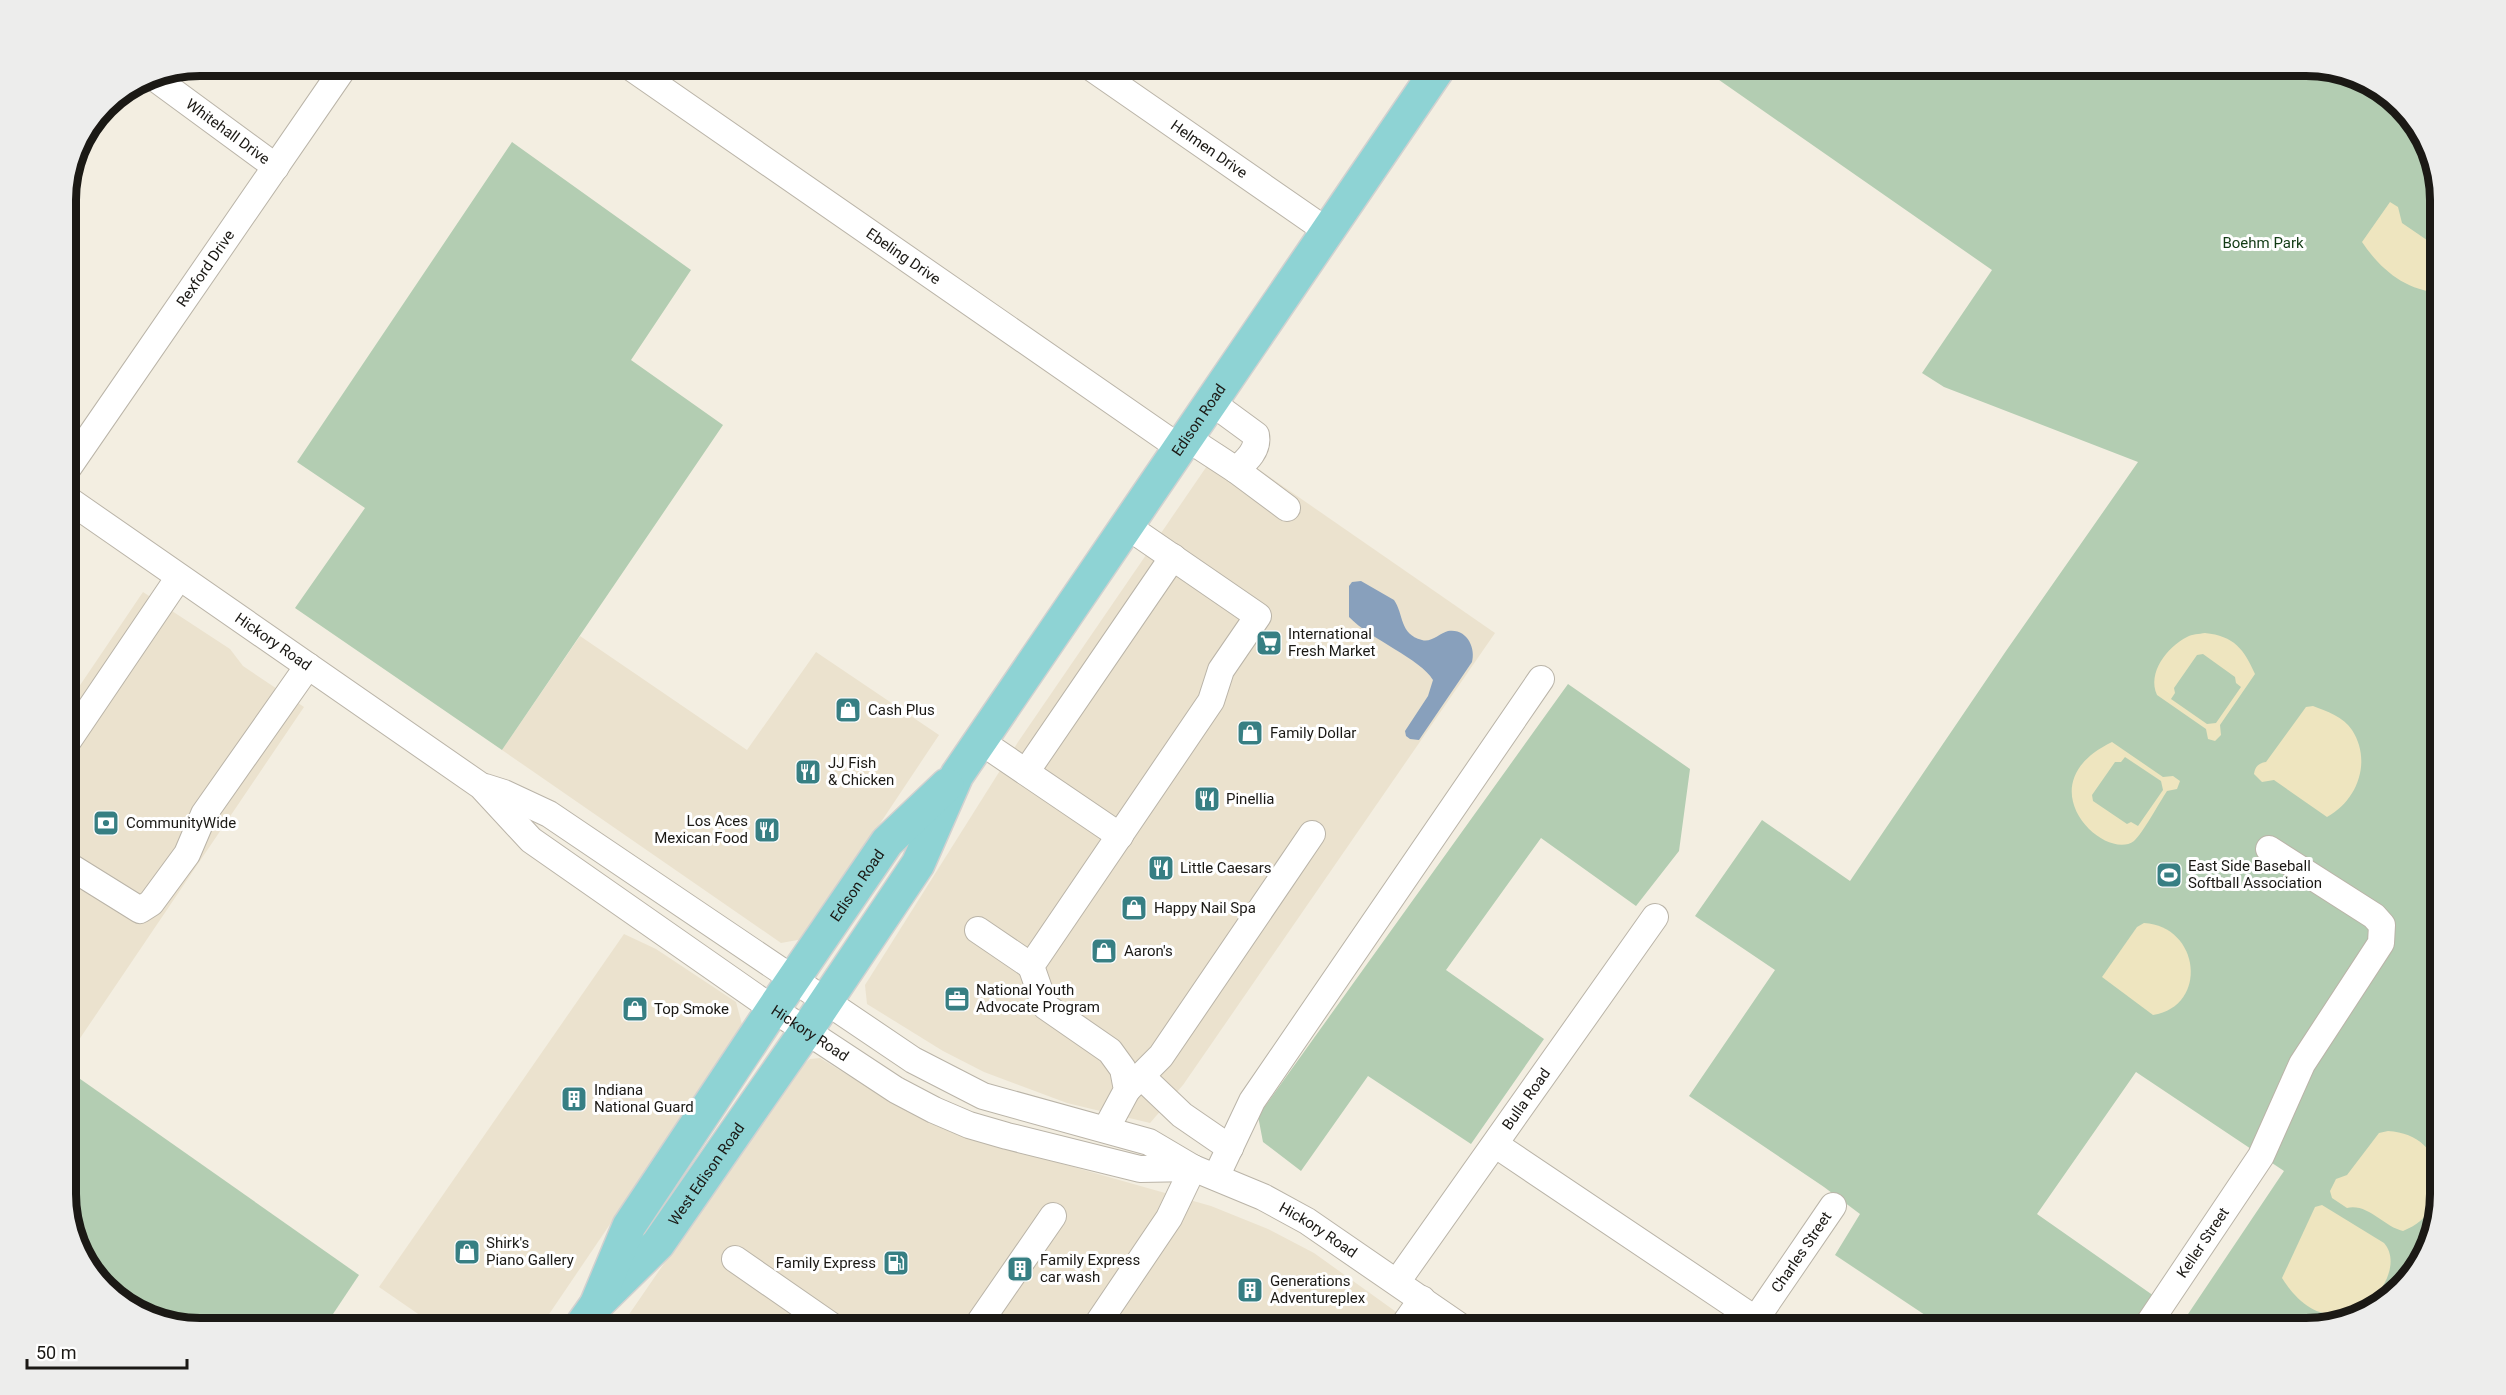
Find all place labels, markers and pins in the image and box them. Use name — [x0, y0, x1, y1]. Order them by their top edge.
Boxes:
place label: International Fresh Market — [1288, 625, 1375, 660]
supermarket icon: International Fresh Market — [1254, 628, 1284, 658]
shop icon: Cash Plus — [833, 695, 863, 725]
place label: Cash Plus — [868, 701, 935, 719]
shop icon: Family Dollar — [1235, 718, 1265, 748]
place label: Family Dollar — [1270, 724, 1356, 742]
place label: JJ Fish & Chicken — [828, 754, 894, 789]
restaurant icon: JJ Fish & Chicken — [793, 757, 823, 787]
restaurant icon: Pinellia — [1192, 784, 1222, 814]
place label: Pinellia — [1226, 790, 1274, 808]
bank icon: CommunityWide — [91, 808, 121, 838]
place label: Los Aces Mexican Food — [654, 812, 748, 847]
place label: CommunityWide — [126, 814, 236, 832]
restaurant icon: Los Aces Mexican Food — [752, 815, 782, 845]
restaurant icon: Little Caesars — [1146, 853, 1176, 883]
place label: East Side Baseball Softball Association — [2188, 857, 2322, 892]
place label: Little Caesars — [1180, 859, 1271, 877]
sports icon: East Side Baseball Softball Association — [2154, 860, 2184, 890]
shop icon: Happy Nail Spa — [1119, 893, 1149, 923]
place label: Happy Nail Spa — [1154, 899, 1256, 917]
shop icon: Aaron's — [1089, 936, 1119, 966]
place label: Aaron's — [1124, 942, 1173, 960]
place label: National Youth Advocate Program — [976, 981, 1100, 1016]
office icon: National Youth Advocate Program — [942, 984, 972, 1014]
shop icon: Top Smoke — [620, 994, 650, 1024]
place label: Top Smoke — [654, 1000, 729, 1018]
place label: Indiana National Guard — [594, 1081, 694, 1116]
building icon: Indiana National Guard — [559, 1084, 589, 1114]
place label: Shirk's Piano Gallery — [486, 1234, 574, 1269]
shop icon: Shirk's Piano Gallery — [452, 1237, 482, 1267]
fuel station icon: Family Express — [881, 1248, 911, 1278]
place label: Family Express car wash — [1040, 1251, 1140, 1286]
place label: Family Express — [776, 1254, 876, 1272]
building icon: Family Express car wash — [1005, 1254, 1035, 1284]
place label: Generations Adventureplex — [1270, 1272, 1366, 1307]
building icon: Generations Adventureplex — [1235, 1275, 1265, 1305]

